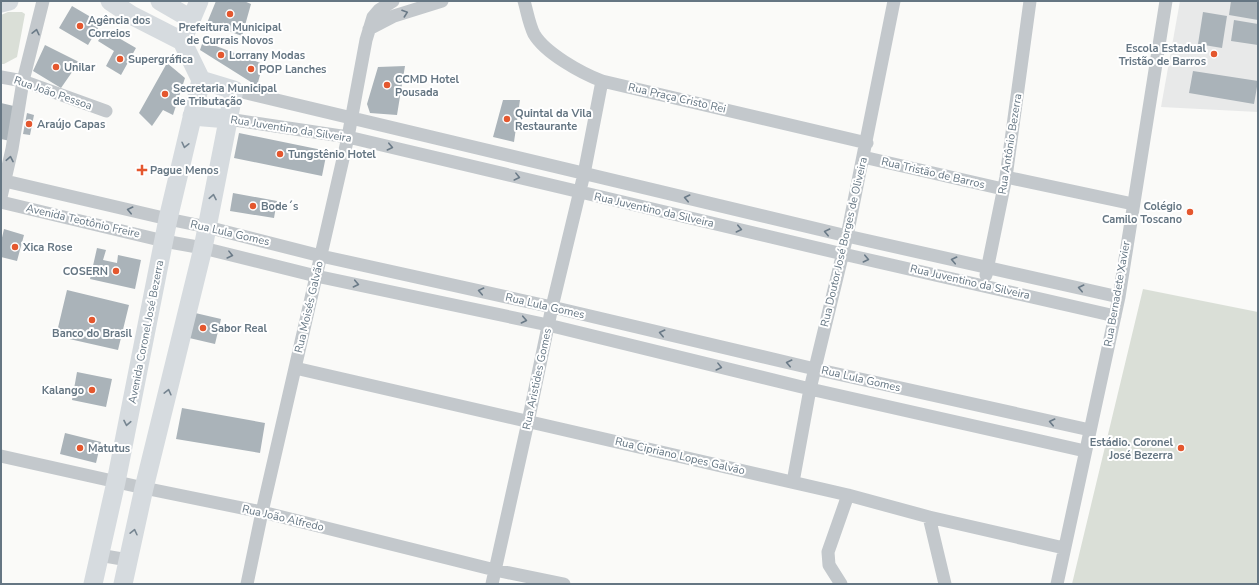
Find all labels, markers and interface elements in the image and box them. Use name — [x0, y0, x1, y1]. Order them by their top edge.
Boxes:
marker: Prefeitura Municipal de Currais Novos — [225, 9, 235, 19]
one-way arrow — [401, 9, 408, 18]
place label: Agência dos Correios — [88, 13, 150, 41]
place label: Prefeitura Municipal de Currais Novos — [179, 20, 282, 48]
marker: Agência dos Correios — [75, 21, 85, 31]
one-way arrow — [31, 29, 39, 35]
place label: Escola Estadual Tristão de Barros — [1119, 41, 1206, 69]
place label: Lorrany Modas — [229, 48, 305, 63]
marker: Escola Estadual Tristão de Barros — [1209, 49, 1219, 59]
marker: Lorrany Modas — [216, 50, 226, 60]
place label: Supergráfica — [128, 52, 193, 67]
marker: Supergráfica — [115, 54, 125, 64]
place label: Unilar — [64, 60, 96, 75]
marker: Unilar — [51, 62, 61, 72]
place label: POP Lanches — [259, 62, 327, 77]
marker: POP Lanches — [246, 64, 256, 74]
place label: CCMD Hotel Pousada — [395, 72, 459, 100]
street label: Rua João Pessoa — [12, 73, 94, 113]
street label: Rua Praça Cristo Rei — [627, 79, 727, 117]
marker: CCMD Hotel Pousada — [382, 80, 392, 90]
place label: Secretaria Municipal de Tributação — [173, 81, 277, 109]
marker: Secretaria Municipal de Tributação — [160, 89, 170, 99]
street label: Rua Antônio Bezerra — [995, 92, 1025, 195]
place label: Quintal da Vila Restaurante — [515, 106, 592, 134]
street label: Rua Juventino da Silveira — [229, 112, 353, 146]
marker: Quintal da Vila Restaurante — [502, 114, 512, 124]
place label: Araújo Capas — [37, 117, 105, 132]
marker: Araújo Capas — [24, 119, 34, 129]
one-way arrow — [181, 141, 190, 148]
one-way arrow — [387, 143, 394, 151]
place label: Tungstênio Hotel — [288, 147, 376, 162]
marker: Tungstênio Hotel — [275, 149, 285, 159]
street label: Rua Tristão de Barros — [880, 154, 986, 192]
street label: Rua Doutor José Borges de Oliveira — [817, 155, 871, 328]
one-way arrow — [5, 156, 13, 163]
place label: Pague Menos — [150, 163, 219, 178]
marker: Pague Menos — [137, 165, 147, 175]
one-way arrow — [514, 172, 520, 180]
street label: Rua Juventino da Silveira — [593, 189, 715, 231]
one-way arrow — [208, 194, 216, 201]
one-way arrow — [683, 195, 690, 203]
place label: Bode´s — [261, 199, 298, 214]
place label: Colégio Camilo Toscano — [1102, 199, 1182, 227]
street label: Avenida Teotônio Freire — [25, 201, 141, 241]
marker: Bode´s — [248, 201, 258, 211]
one-way arrow — [127, 207, 133, 215]
marker: Colégio Camilo Toscano — [1185, 207, 1195, 217]
street label: Rua Lula Gomes — [189, 217, 271, 249]
one-way arrow — [736, 225, 742, 233]
one-way arrow — [824, 228, 830, 236]
place label: Xica Rose — [22, 240, 72, 255]
street label: Rua Bernadete Xavier — [1100, 240, 1134, 348]
marker: Xica Rose — [10, 242, 20, 252]
one-way arrow — [227, 250, 233, 258]
one-way arrow — [862, 254, 869, 262]
one-way arrow — [950, 256, 957, 264]
street label: Avenida Coronel José Bezerra — [125, 259, 167, 405]
street label: Rua Moisés Galvão — [291, 260, 327, 354]
street label: Rua Juventino da Silveira — [909, 261, 1031, 303]
place label: COSERN — [63, 264, 108, 279]
marker: COSERN — [111, 266, 121, 276]
one-way arrow — [353, 280, 359, 288]
one-way arrow — [1077, 284, 1084, 293]
one-way arrow — [478, 288, 484, 296]
street label: Rua Lula Gomes — [504, 290, 586, 322]
marker: Banco do Brasil — [87, 315, 97, 325]
one-way arrow — [521, 316, 528, 324]
place label: Sabor Real — [211, 321, 268, 336]
marker: Sabor Real — [198, 323, 208, 333]
place label: Banco do Brasil — [52, 326, 132, 341]
street label: Rua Aristides Gomes — [519, 327, 555, 431]
one-way arrow — [659, 329, 666, 338]
one-way arrow — [786, 359, 792, 367]
one-way arrow — [716, 362, 722, 370]
street label: Rua Lula Gomes — [820, 363, 902, 395]
place label: Kalango — [42, 383, 84, 398]
marker: Kalango — [87, 385, 97, 395]
one-way arrow — [163, 389, 171, 395]
one-way arrow — [1049, 418, 1055, 426]
one-way arrow — [124, 420, 132, 426]
street label: Rua Cipriano Lopes Galvão — [614, 434, 746, 478]
place label: Estádio. Coronel José Bezerra — [1090, 435, 1173, 463]
place label: Matutus — [88, 441, 130, 456]
marker: Matutus — [75, 443, 85, 453]
marker: Estádio. Coronel José Bezerra — [1176, 443, 1186, 453]
street label: Rua João Alfredo — [241, 501, 325, 535]
one-way arrow — [130, 529, 138, 535]

